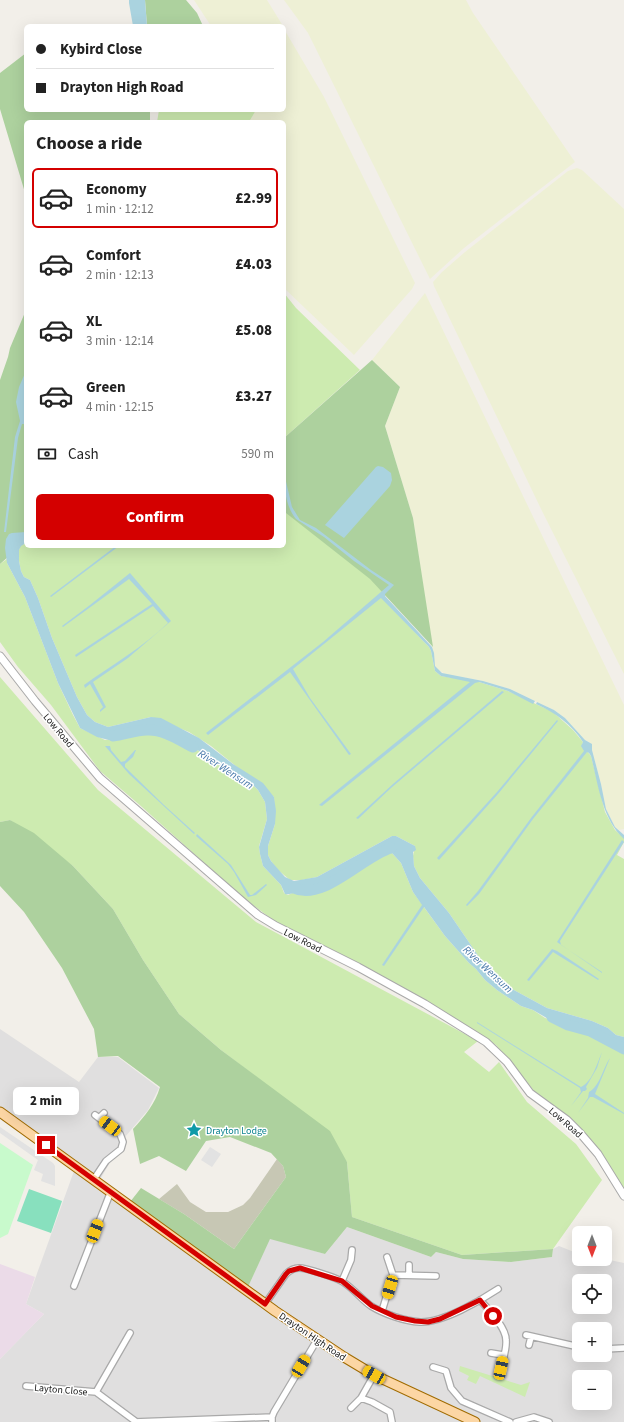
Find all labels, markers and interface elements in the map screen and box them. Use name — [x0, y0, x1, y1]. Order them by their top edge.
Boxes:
text: Kybird Close — [60, 39, 142, 60]
text: Drayton High Road — [60, 77, 184, 98]
text: Choose a ride — [36, 131, 142, 156]
text: Economy — [86, 179, 147, 200]
icon: car — [38, 180, 74, 216]
text: £2.99 — [235, 188, 272, 209]
text: 1 min · 12:12 — [86, 200, 154, 218]
text: Comfort — [86, 245, 141, 266]
icon: car — [38, 246, 74, 282]
text: £4.03 — [235, 254, 272, 275]
text: 2 min · 12:13 — [86, 266, 154, 284]
text: XL — [86, 311, 102, 332]
icon: car — [38, 312, 74, 348]
text: £5.08 — [235, 320, 272, 341]
text: 3 min · 12:14 — [86, 332, 154, 350]
text: Green — [86, 377, 126, 398]
icon: car — [38, 378, 74, 414]
text: £3.27 — [235, 386, 272, 407]
text: 4 min · 12:15 — [86, 398, 154, 416]
icon: cash — [36, 443, 58, 465]
text: Cash — [68, 444, 99, 465]
text: 590 m — [241, 445, 274, 463]
button: Confirm — [36, 494, 274, 540]
street label: Low Road — [40, 711, 77, 751]
water label: River Wensum — [195, 746, 256, 793]
street label: Low Road — [281, 925, 324, 956]
water label: River Wensum — [459, 942, 516, 997]
callout: 2 min — [13, 1087, 79, 1115]
text: 2 min — [30, 1092, 62, 1110]
street label: Low Road — [545, 1104, 585, 1141]
car — [97, 1114, 123, 1138]
place icon: Drayton Lodge — [185, 1121, 203, 1139]
place label: Drayton Lodge — [206, 1124, 267, 1138]
route end — [37, 1136, 55, 1154]
car — [85, 1218, 105, 1244]
north arrow — [572, 1226, 612, 1266]
map controls — [572, 1226, 612, 1410]
car — [381, 1274, 399, 1300]
button: locate — [572, 1274, 612, 1314]
route start — [484, 1307, 502, 1325]
street label: Drayton High Road — [276, 1309, 349, 1364]
button: + — [572, 1322, 612, 1362]
car — [290, 1353, 312, 1379]
car — [493, 1355, 509, 1381]
car — [361, 1364, 387, 1386]
button: − — [572, 1370, 612, 1410]
street label: Layton Close — [34, 1381, 88, 1399]

